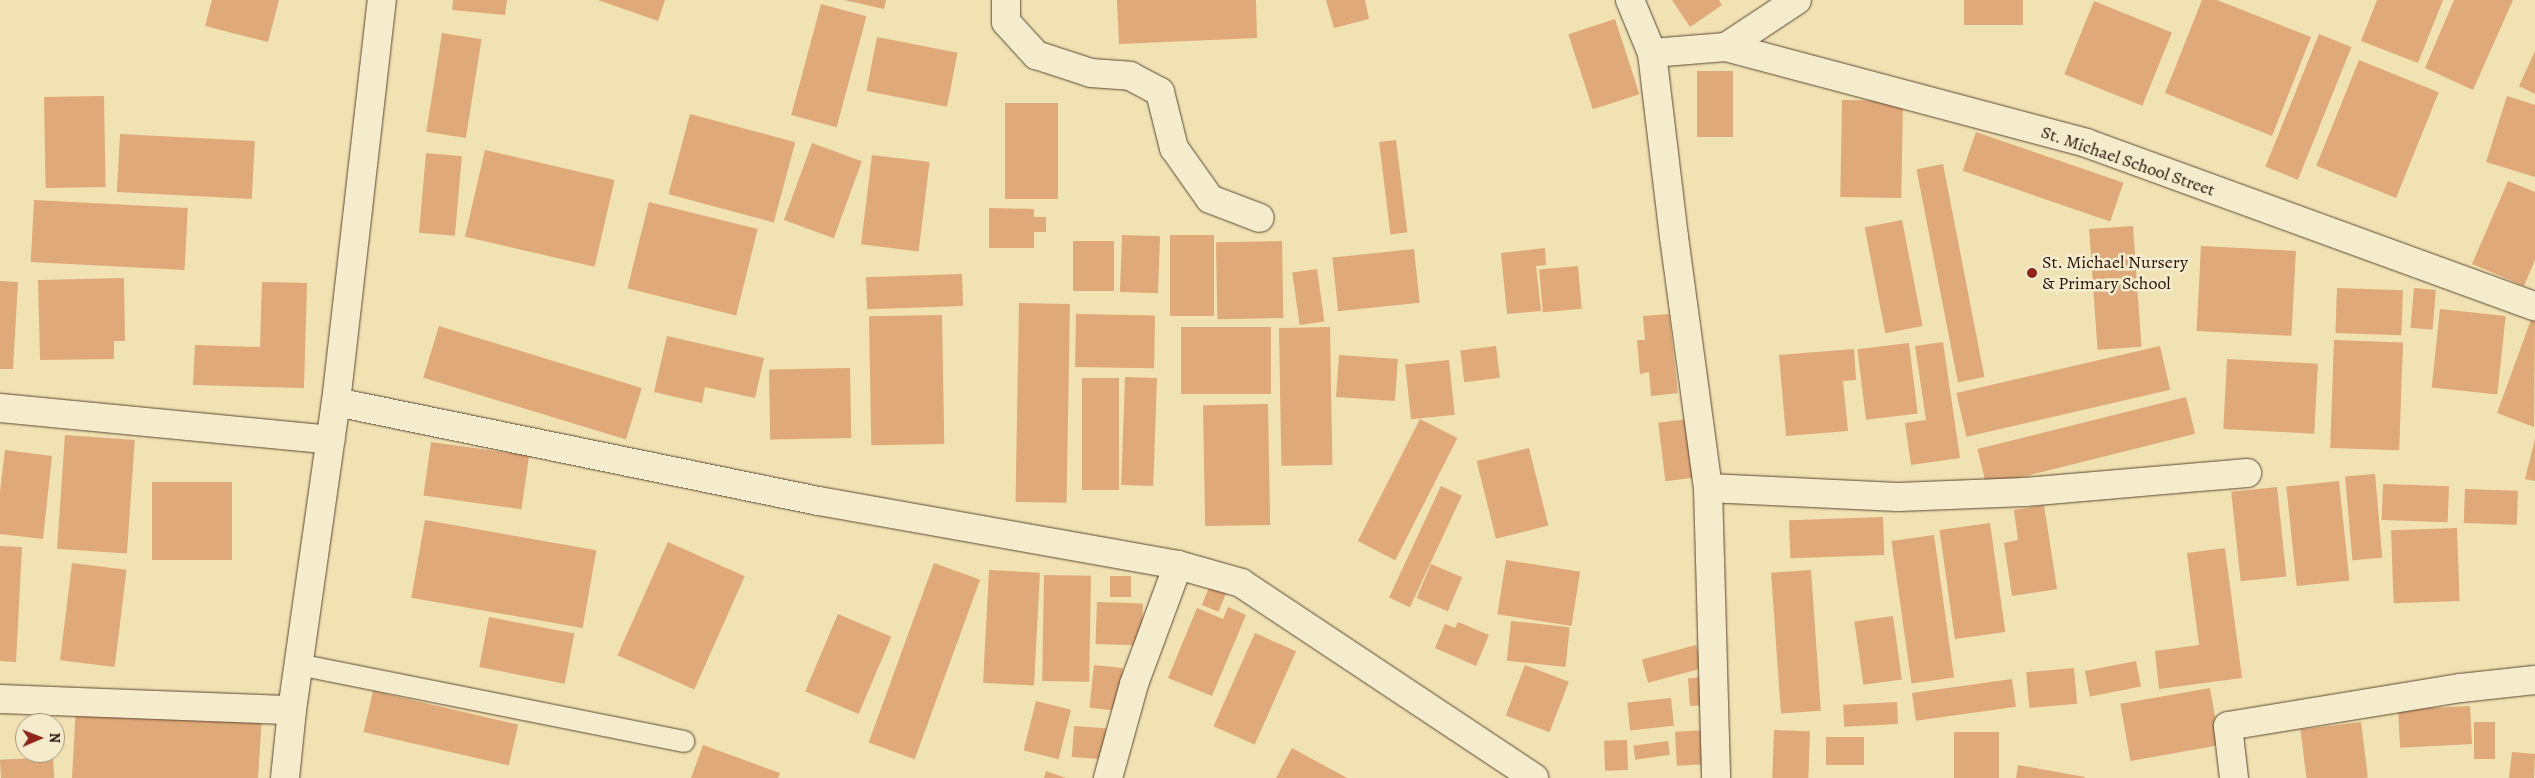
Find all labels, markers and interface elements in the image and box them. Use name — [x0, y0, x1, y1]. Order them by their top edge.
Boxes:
street label: St. Michael School Street — [2038, 121, 2218, 201]
place label: St. Michael Nursery & Primary School — [2042, 252, 2188, 294]
marker: St. Michael Nursery & Primary School — [2026, 267, 2038, 279]
north arrow — [15, 713, 65, 763]
text: N — [45, 732, 64, 743]

